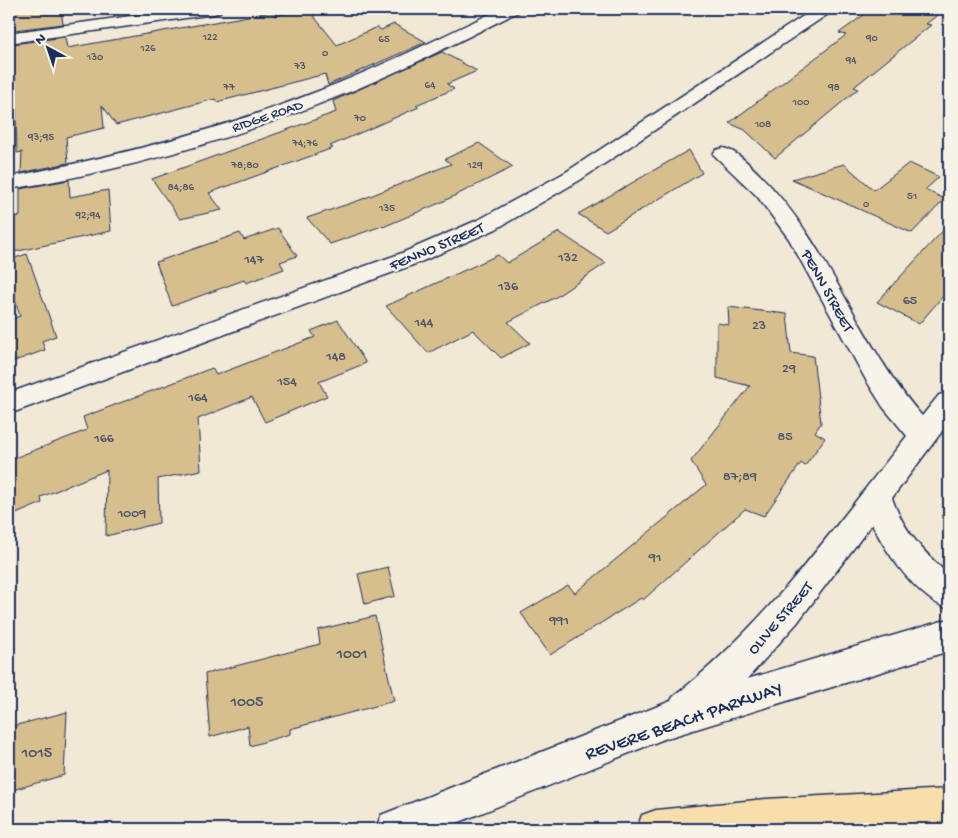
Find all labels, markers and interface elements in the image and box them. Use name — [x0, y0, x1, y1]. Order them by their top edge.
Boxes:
north arrow — [22, 22, 72, 72]
text: N — [32, 31, 50, 49]
house number: 122 — [201, 32, 218, 44]
house number: 90 — [865, 33, 878, 45]
house number: 65 — [378, 34, 390, 46]
house number: 126 — [139, 43, 156, 55]
house number: 0 — [322, 48, 328, 60]
house number: 130 — [86, 52, 103, 64]
house number: 94 — [845, 55, 857, 67]
house number: 73 — [293, 61, 306, 73]
house number: 64 — [425, 80, 436, 92]
house number: 77 — [222, 82, 235, 94]
house number: 98 — [827, 82, 840, 94]
street label: RIDGE ROAD — [230, 97, 306, 137]
house number: 100 — [792, 97, 809, 109]
house number: 70 — [353, 113, 366, 125]
house number: 108 — [754, 119, 771, 131]
house number: 93;95 — [27, 132, 54, 144]
house number: 74;76 — [291, 138, 318, 150]
house number: 78;80 — [230, 160, 259, 172]
house number: 129 — [466, 160, 483, 172]
house number: 84;86 — [168, 182, 195, 194]
house number: 51 — [907, 191, 917, 203]
house number: 0 — [863, 199, 869, 211]
house number: 135 — [378, 203, 395, 215]
house number: 92;94 — [74, 210, 101, 222]
street label: FENNO STREET — [386, 220, 488, 277]
street label: PENN STREET — [795, 246, 857, 337]
house number: 132 — [557, 250, 578, 267]
house number: 147 — [243, 252, 264, 269]
house number: 136 — [497, 279, 519, 296]
house number: 65 — [903, 293, 917, 310]
house number: 144 — [414, 315, 434, 332]
house number: 23 — [752, 318, 766, 335]
house number: 148 — [325, 349, 346, 366]
house number: 29 — [782, 361, 796, 378]
house number: 154 — [276, 374, 297, 391]
house number: 164 — [187, 390, 208, 407]
house number: 85 — [777, 429, 793, 446]
house number: 166 — [93, 431, 115, 448]
house number: 87;89 — [723, 469, 757, 486]
house number: 1009 — [117, 506, 146, 523]
house number: 91 — [648, 550, 661, 567]
street label: OLIVE STREET — [745, 578, 819, 660]
house number: 991 — [548, 613, 569, 630]
house number: 1001 — [335, 646, 368, 665]
street label: REVERE BEACH PARKWAY — [582, 678, 786, 767]
house number: 1005 — [229, 694, 264, 713]
house number: 1015 — [21, 745, 52, 764]

